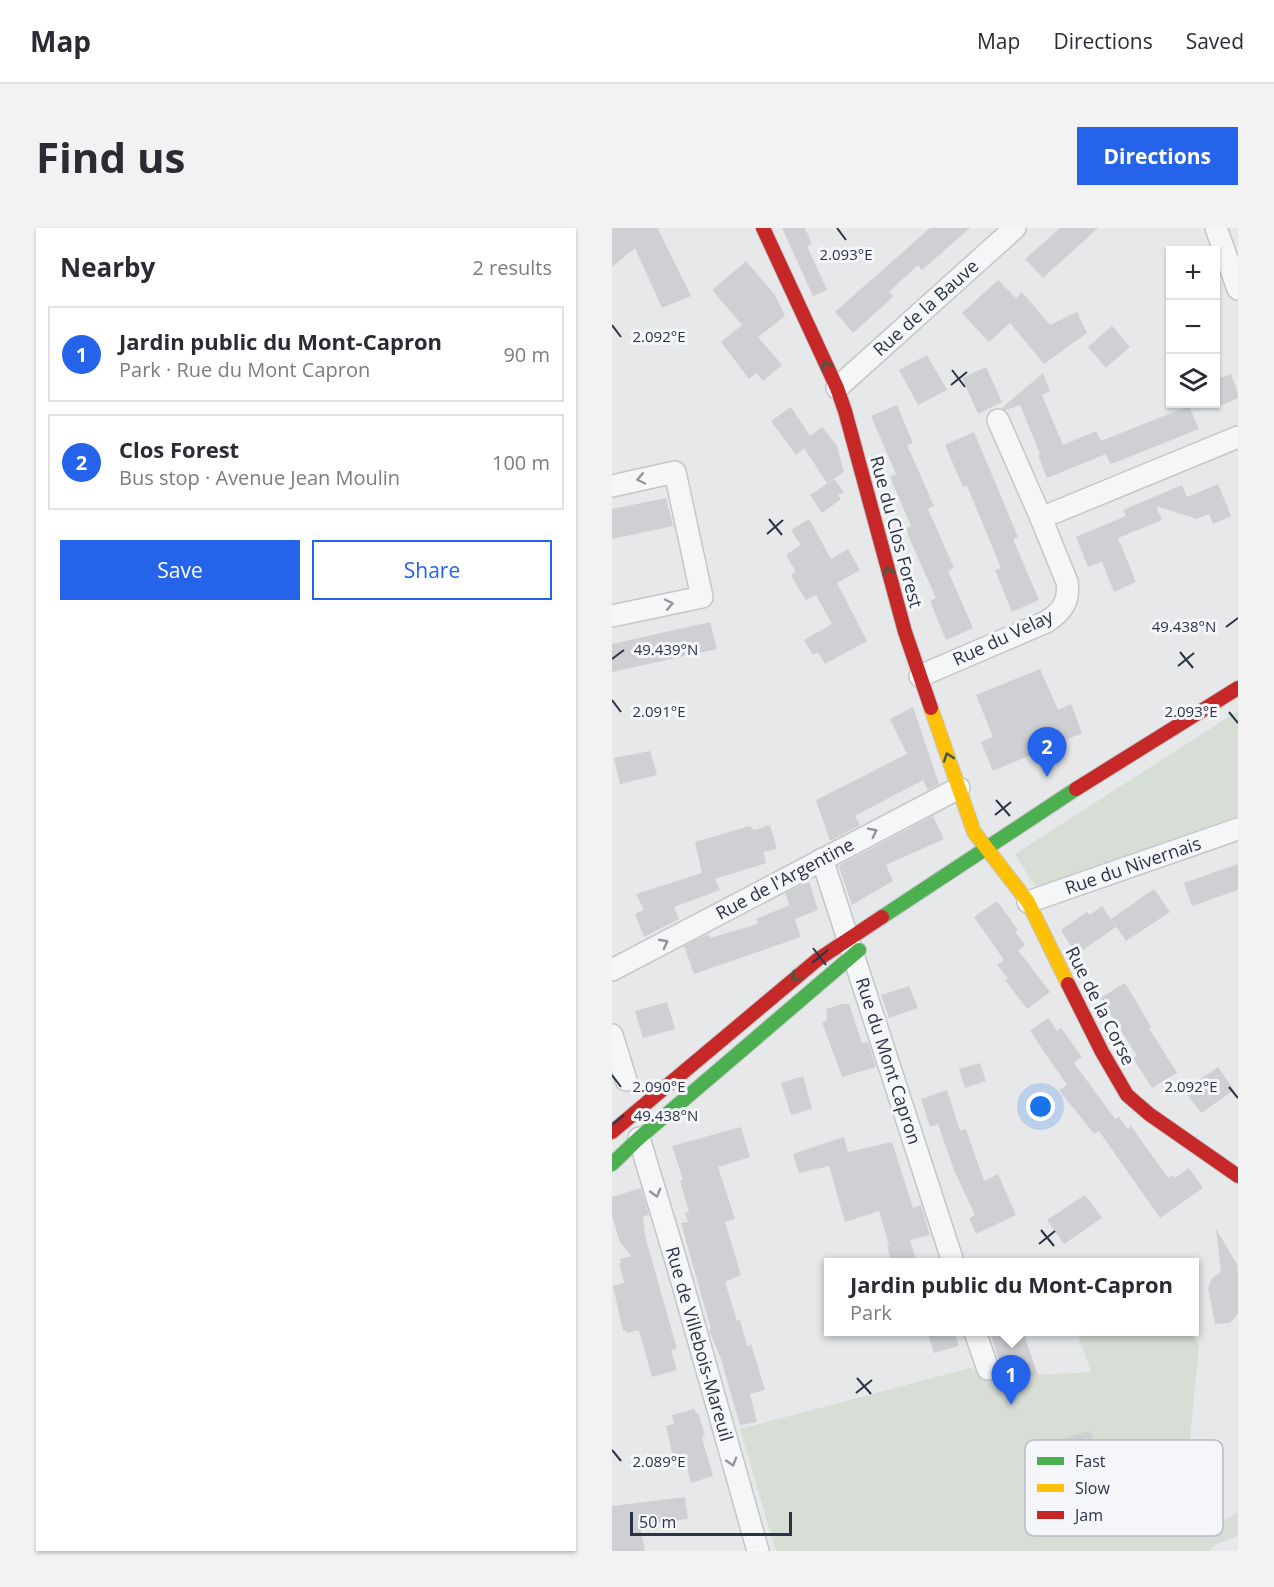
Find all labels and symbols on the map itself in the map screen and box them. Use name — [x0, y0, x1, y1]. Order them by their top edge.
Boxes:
text: 2.093°E — [819, 244, 873, 264]
street label: Rue de la Bauve — [868, 254, 983, 361]
text: 2.092°E — [632, 326, 686, 346]
one-way arrow — [821, 360, 833, 371]
street label: Rue du Clos Forest — [865, 453, 929, 610]
one-way arrow — [637, 472, 647, 485]
one-way arrow — [883, 566, 895, 577]
one-way arrow — [664, 598, 674, 611]
street label: Rue du Velay — [949, 603, 1058, 671]
text: 49.438°N — [1152, 616, 1216, 636]
text: 49.439°N — [634, 639, 698, 659]
text: 2.091°E — [632, 701, 686, 721]
text: 2.093°E — [1164, 701, 1218, 721]
pin: 2 — [1028, 728, 1066, 777]
one-way arrow — [943, 752, 956, 762]
one-way arrow — [867, 828, 878, 839]
street label: Rue du Nivernais — [1061, 831, 1204, 900]
street label: Rue de l'Argentine — [711, 832, 858, 925]
one-way arrow — [658, 939, 668, 950]
street label: Rue de la Corse — [1061, 942, 1141, 1069]
one-way arrow — [791, 970, 802, 981]
street label: Rue du Mont Capron — [851, 974, 927, 1147]
text: 2.090°E — [632, 1076, 686, 1096]
text: 2.092°E — [1164, 1076, 1218, 1096]
your location — [1026, 1092, 1055, 1121]
text: 49.438°N — [634, 1105, 698, 1125]
one-way arrow — [649, 1188, 661, 1198]
street label: Rue de Villebois-Mareuil — [661, 1243, 739, 1444]
pin: 1 — [992, 1356, 1030, 1405]
legend — [1025, 1440, 1223, 1536]
text: Fast — [1075, 1450, 1106, 1472]
text: 2.089°E — [632, 1451, 686, 1471]
one-way arrow — [725, 1456, 737, 1467]
text: Slow — [1075, 1477, 1110, 1499]
text: Jam — [1073, 1504, 1103, 1526]
scale bar — [630, 1509, 792, 1536]

